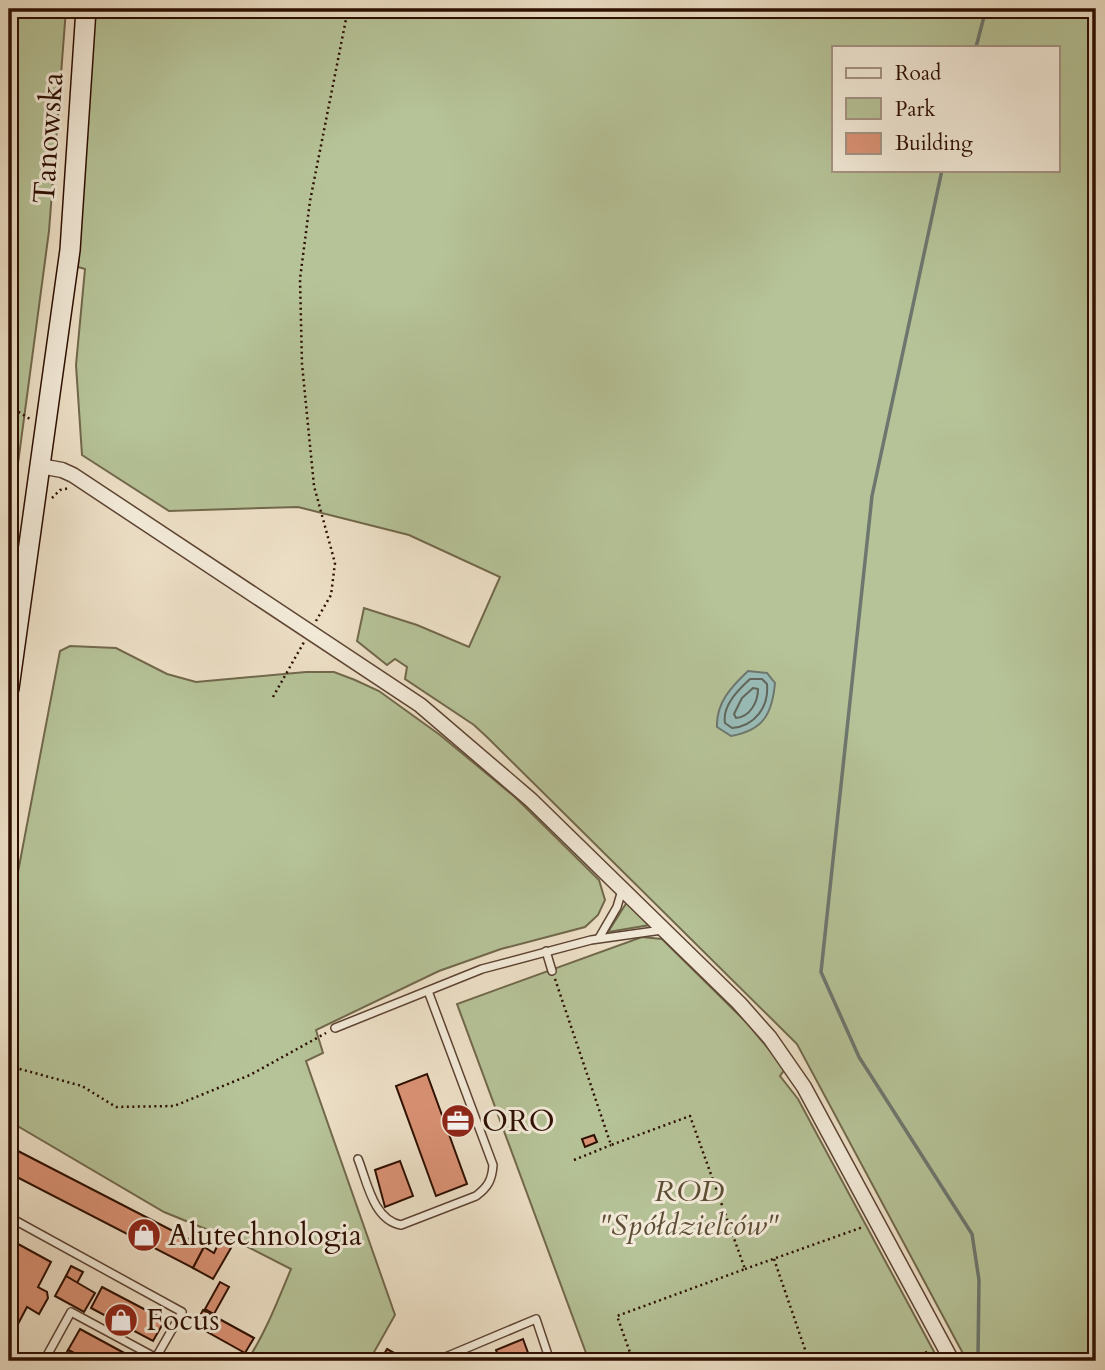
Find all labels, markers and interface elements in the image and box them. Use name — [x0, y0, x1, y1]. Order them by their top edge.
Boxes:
legend — [832, 46, 1060, 172]
text: Road — [895, 59, 941, 88]
street label: Tanowska — [23, 71, 74, 205]
text: Park — [895, 95, 936, 124]
text: Building — [895, 129, 973, 158]
place label: ORO — [482, 1101, 555, 1142]
office icon: ORO — [439, 1102, 477, 1140]
park label: ROD "Spółdzielców" — [599, 1171, 779, 1246]
place label: Alutechnologia — [168, 1215, 362, 1256]
shop icon: Alutechnologia — [125, 1216, 163, 1254]
place label: Focus — [146, 1300, 220, 1341]
shop icon: Focus — [102, 1301, 140, 1339]

